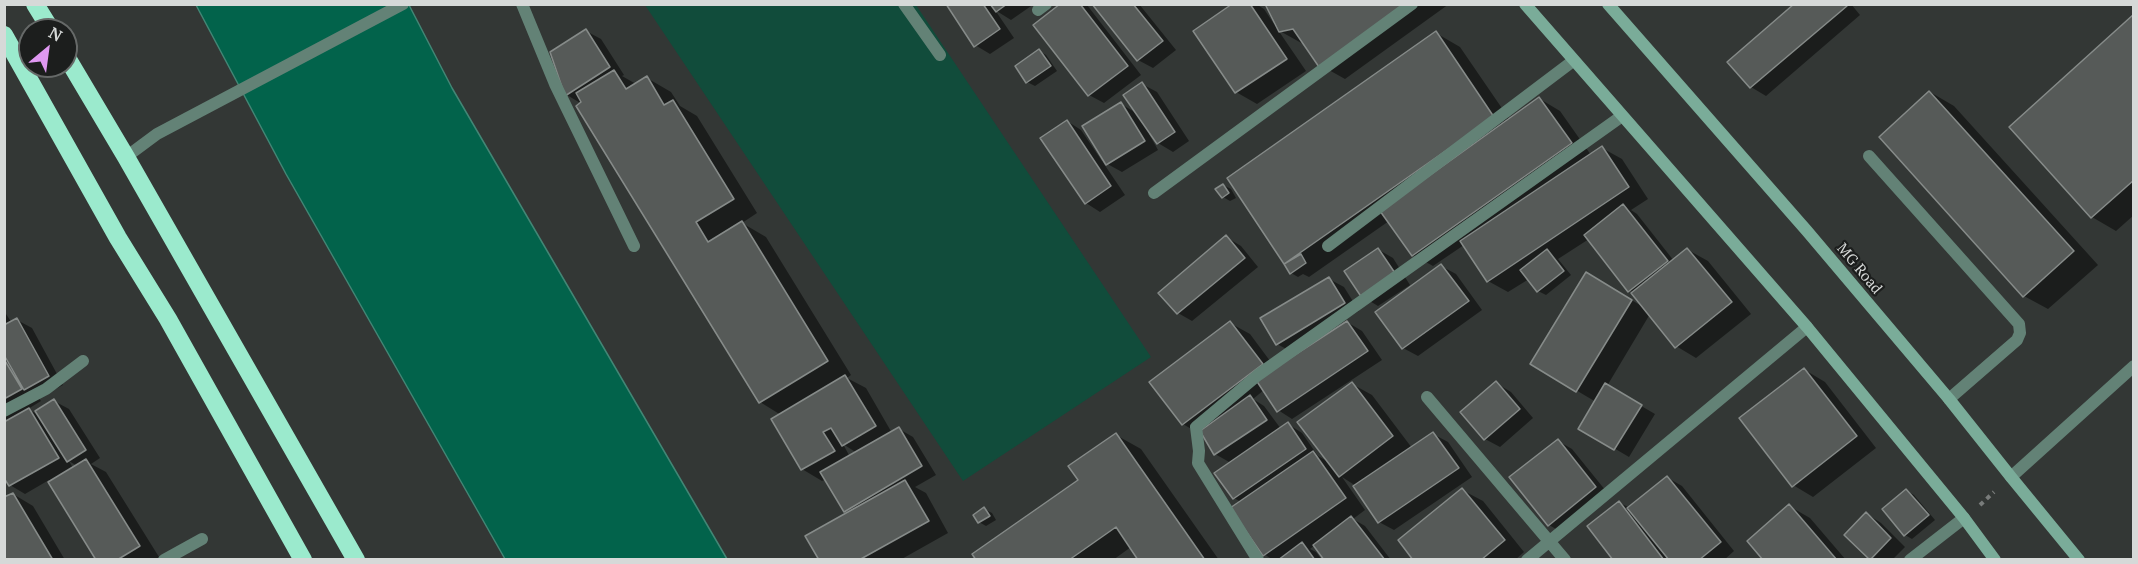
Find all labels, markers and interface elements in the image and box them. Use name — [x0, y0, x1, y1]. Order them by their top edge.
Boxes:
north arrow — [18, 18, 78, 78]
text: N — [45, 21, 66, 47]
street label: MG Road — [1833, 240, 1885, 298]

